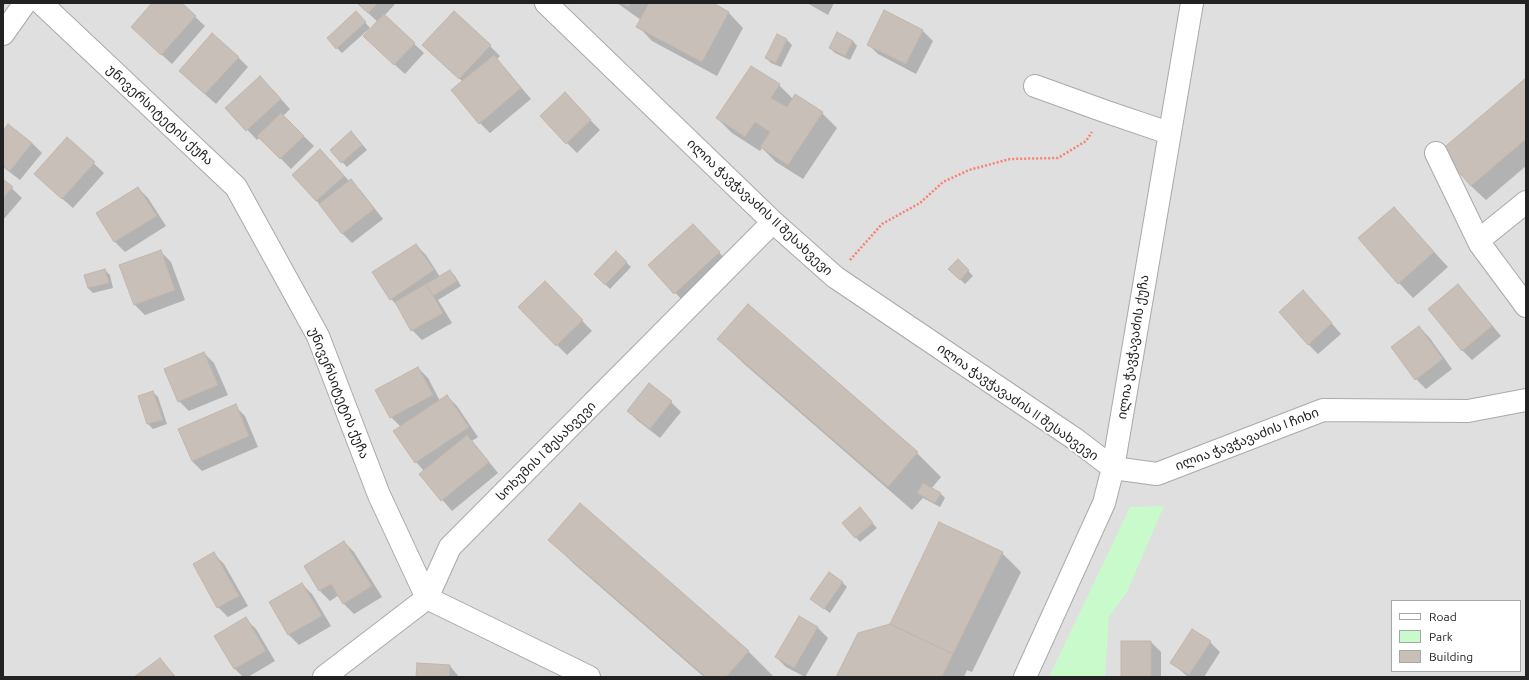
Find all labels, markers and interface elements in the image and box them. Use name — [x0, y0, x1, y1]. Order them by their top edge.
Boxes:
street label: უნივერსიტეტის ქუჩა — [103, 62, 217, 168]
street label: ილია ჭავჭავაძის II შესახვევი — [684, 135, 836, 279]
street label: ილია ჭავჭავაძის ქუჩა — [1114, 274, 1152, 420]
street label: უნივერსიტეტის ქუჩა — [306, 325, 372, 461]
street label: ილია ჭავჭავაძის II შესახვევი — [934, 340, 1102, 464]
street label: სოხუმის I შესახვევი — [493, 398, 599, 504]
street label: ილია ჭავჭავაძის I ჩიხი — [1173, 404, 1321, 474]
legend — [1391, 600, 1521, 672]
text: Road — [1429, 610, 1457, 623]
text: Park — [1429, 630, 1453, 643]
text: Building — [1429, 650, 1473, 663]

